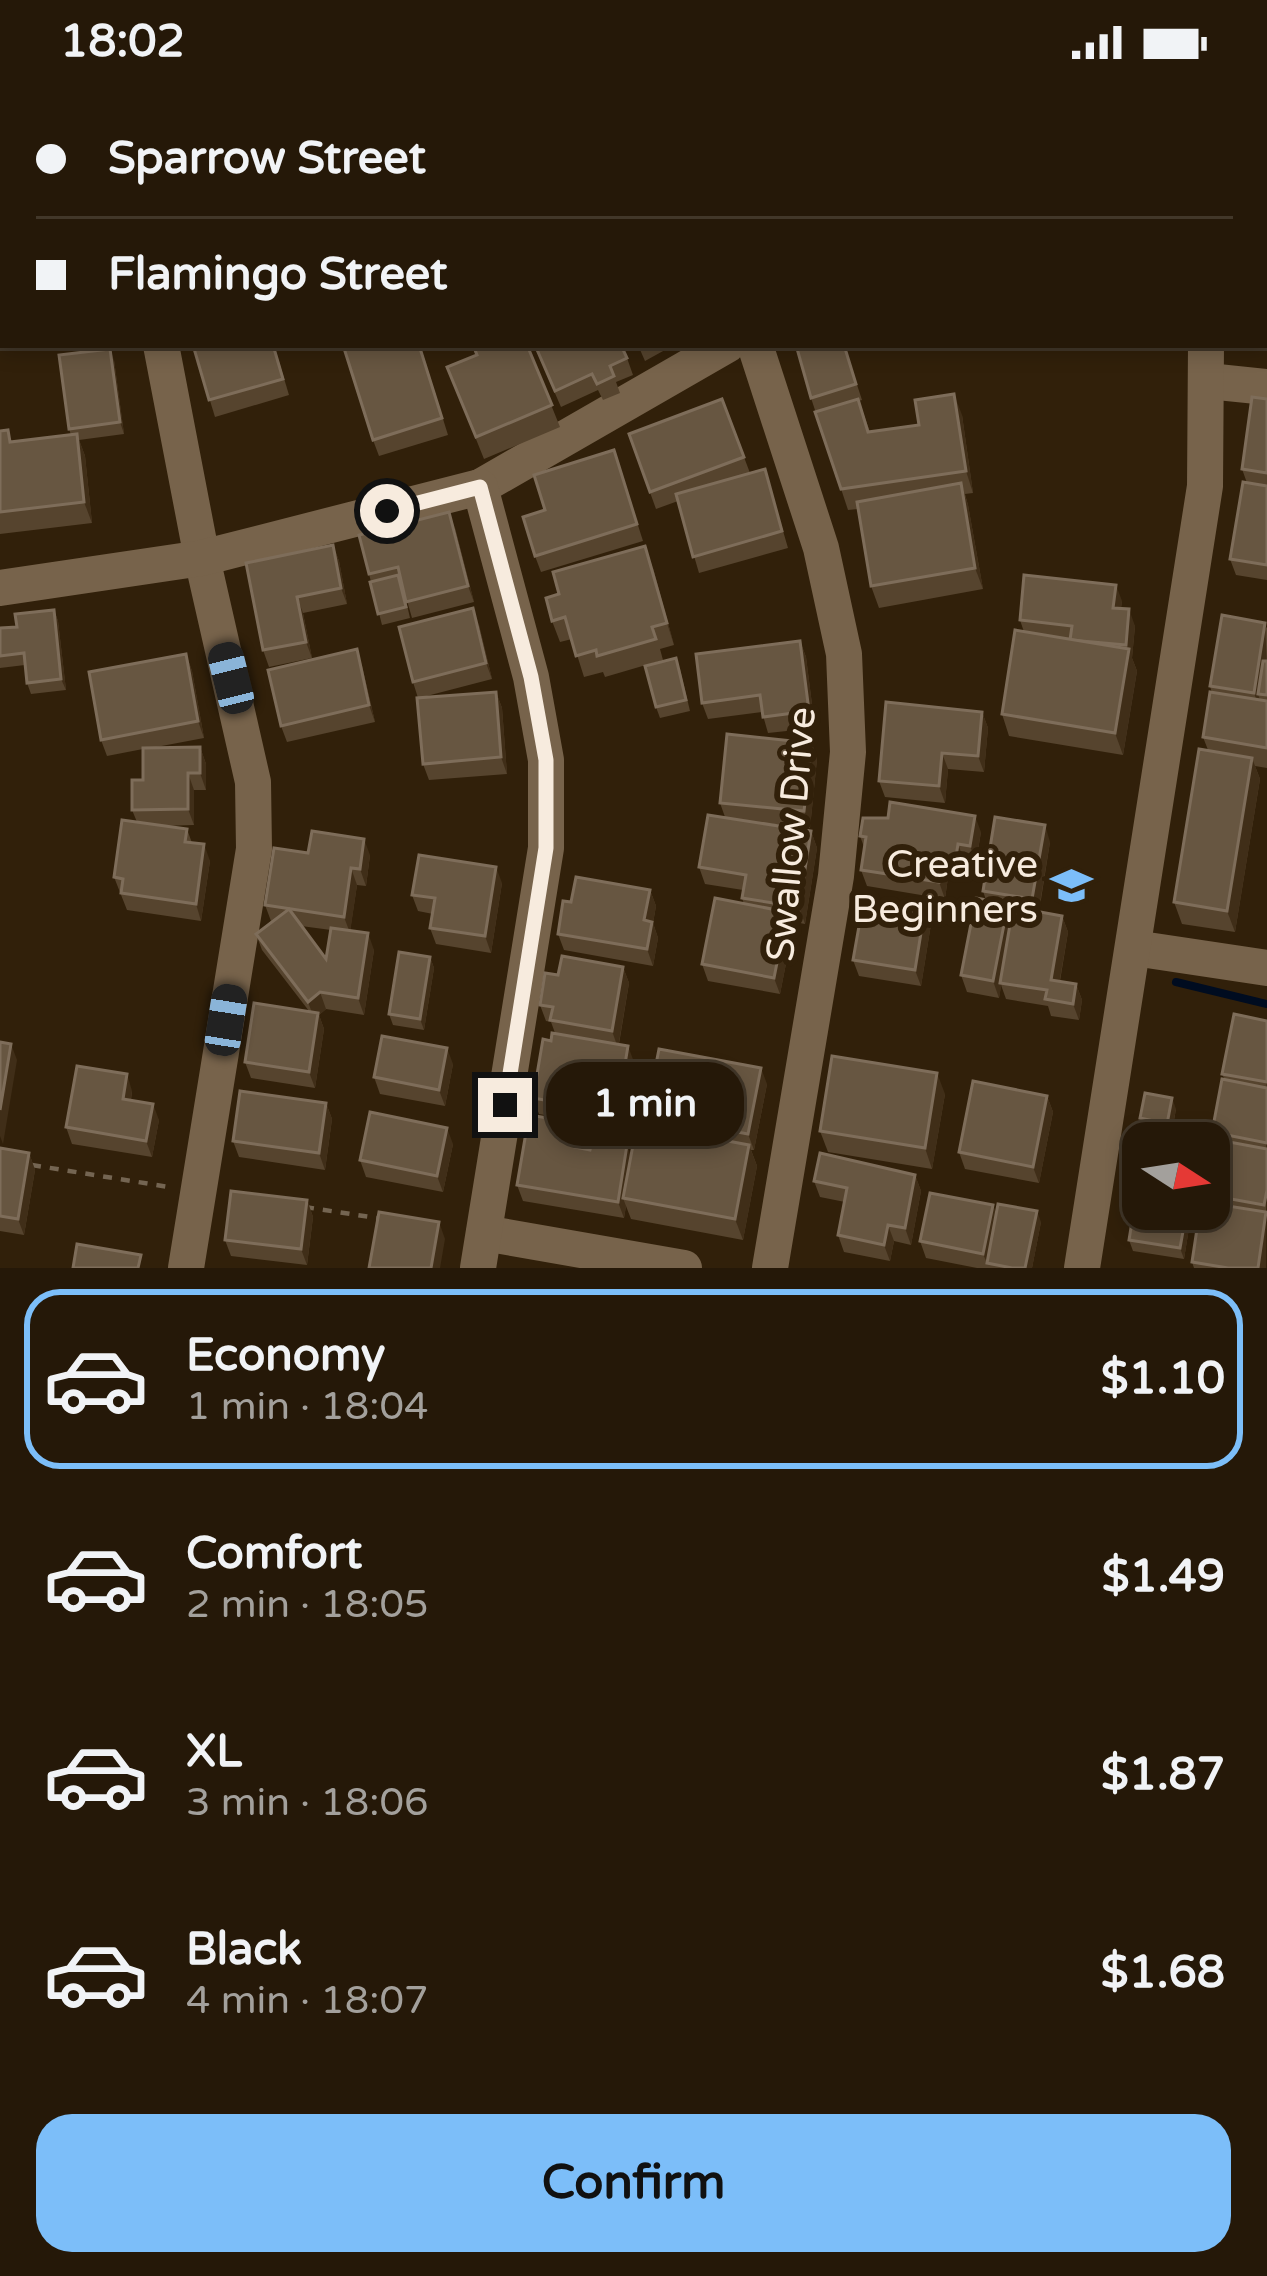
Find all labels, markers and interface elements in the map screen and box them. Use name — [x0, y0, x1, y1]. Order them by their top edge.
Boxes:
text: 18:02 — [60, 15, 185, 69]
text: Sparrow Street — [108, 132, 426, 186]
text: Flamingo Street — [108, 248, 448, 302]
route start — [360, 484, 414, 538]
car — [205, 639, 257, 717]
street label: Swallow Drive — [757, 705, 826, 963]
place label: Creative Beginners — [852, 841, 1038, 933]
school or university icon: Creative Beginners — [1049, 862, 1095, 908]
car — [203, 982, 249, 1058]
callout: 1 min — [547, 1063, 745, 1147]
route end — [478, 1078, 532, 1132]
text: 1 min — [593, 1080, 697, 1127]
north arrow — [1122, 1122, 1230, 1230]
map controls — [1122, 1122, 1230, 1230]
icon: car — [42, 1325, 150, 1433]
text: Economy — [186, 1329, 385, 1383]
text: $1.10 — [1101, 1352, 1225, 1406]
text: 1 min · 18:04 — [186, 1383, 428, 1430]
icon: car — [42, 1523, 150, 1631]
text: Comfort — [186, 1527, 362, 1581]
text: $1.49 — [1102, 1550, 1225, 1604]
text: 2 min · 18:05 — [186, 1581, 428, 1628]
icon: car — [42, 1721, 150, 1829]
text: XL — [186, 1725, 242, 1779]
text: $1.87 — [1101, 1748, 1225, 1802]
text: 3 min · 18:06 — [186, 1779, 428, 1826]
icon: car — [42, 1919, 150, 2027]
text: Black — [186, 1923, 302, 1977]
text: $1.68 — [1101, 1946, 1225, 2000]
text: 4 min · 18:07 — [186, 1977, 428, 2024]
button: Confirm — [36, 2114, 1231, 2252]

